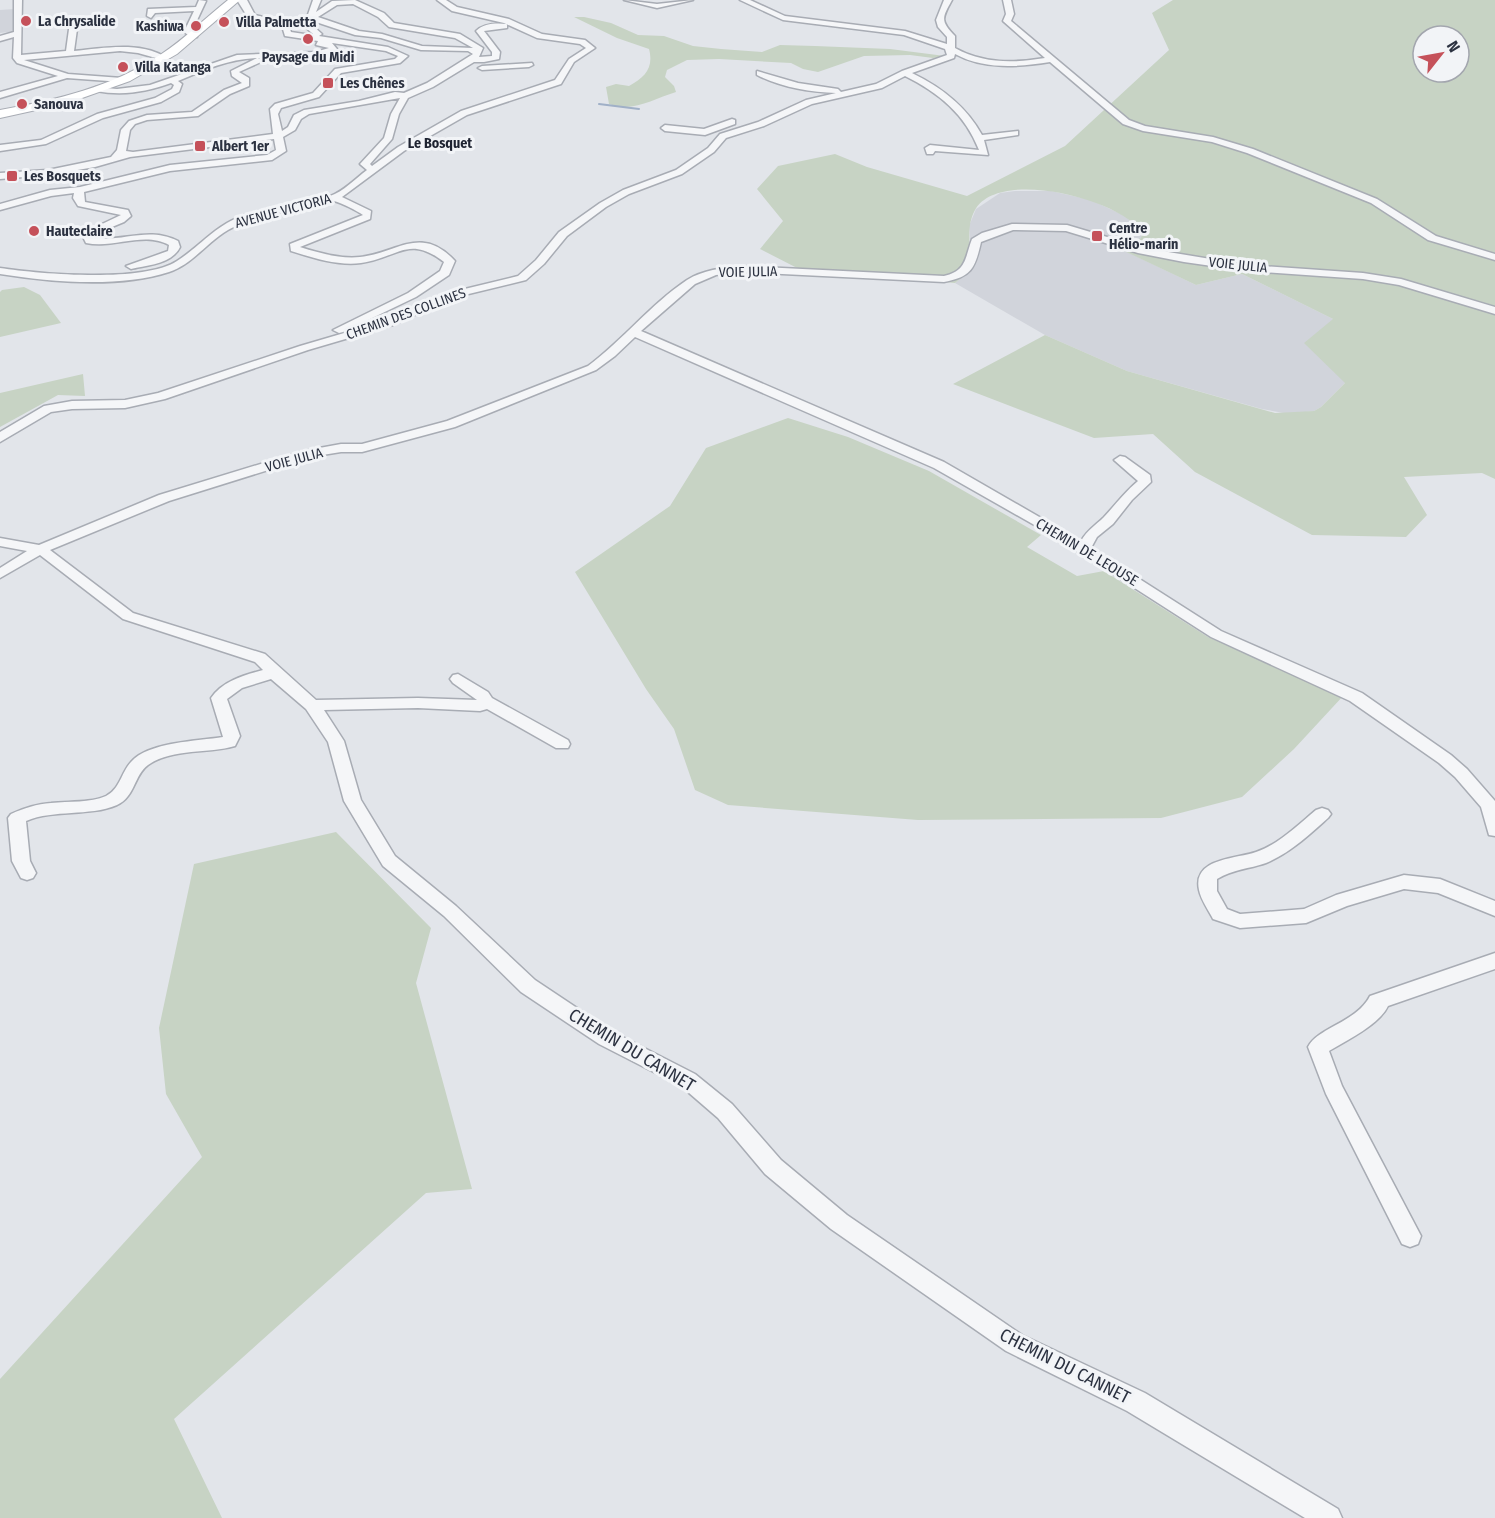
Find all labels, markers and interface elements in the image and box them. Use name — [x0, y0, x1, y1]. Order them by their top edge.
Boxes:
place label: La Chrysalide — [38, 13, 116, 30]
marker: La Chrysalide — [19, 14, 33, 28]
place label: Villa Palmetta — [235, 14, 317, 31]
marker: Villa Palmetta — [217, 15, 231, 29]
place label: Kashiwa — [136, 18, 184, 35]
marker: Kashiwa — [189, 19, 203, 33]
north arrow — [1411, 24, 1471, 84]
marker: Paysage du Midi — [301, 32, 315, 46]
text: N — [1443, 38, 1464, 56]
place label: Paysage du Midi — [262, 49, 355, 66]
place label: Villa Katanga — [134, 59, 211, 76]
marker: Villa Katanga — [116, 60, 130, 74]
place label: Les Chênes — [340, 75, 405, 92]
marker: Les Chênes — [321, 76, 335, 90]
place label: Sanouva — [34, 96, 84, 113]
marker: Sanouva — [15, 97, 29, 111]
district label: Le Bosquet — [408, 135, 473, 152]
place label: Albert 1er — [211, 138, 270, 155]
marker: Albert 1er — [193, 139, 207, 153]
place label: Les Bosquets — [24, 168, 101, 185]
marker: Les Bosquets — [5, 169, 19, 183]
street label: AVENUE VICTORIA — [233, 190, 333, 232]
place label: Centre Hélio-marin — [1109, 220, 1178, 253]
place label: Hauteclaire — [46, 223, 113, 240]
marker: Hauteclaire — [27, 224, 41, 238]
marker: Centre Hélio-marin — [1090, 229, 1104, 243]
street label: VOIE JULIA — [1208, 253, 1269, 277]
street label: VOIE JULIA — [719, 263, 778, 281]
street label: CHEMIN DES COLLINES — [344, 284, 468, 344]
street label: VOIE JULIA — [263, 444, 325, 476]
street label: CHEMIN DE LEOUSE — [1032, 514, 1142, 590]
street label: CHEMIN DU CANNET — [565, 1004, 700, 1097]
street label: CHEMIN DU CANNET — [996, 1324, 1135, 1409]

